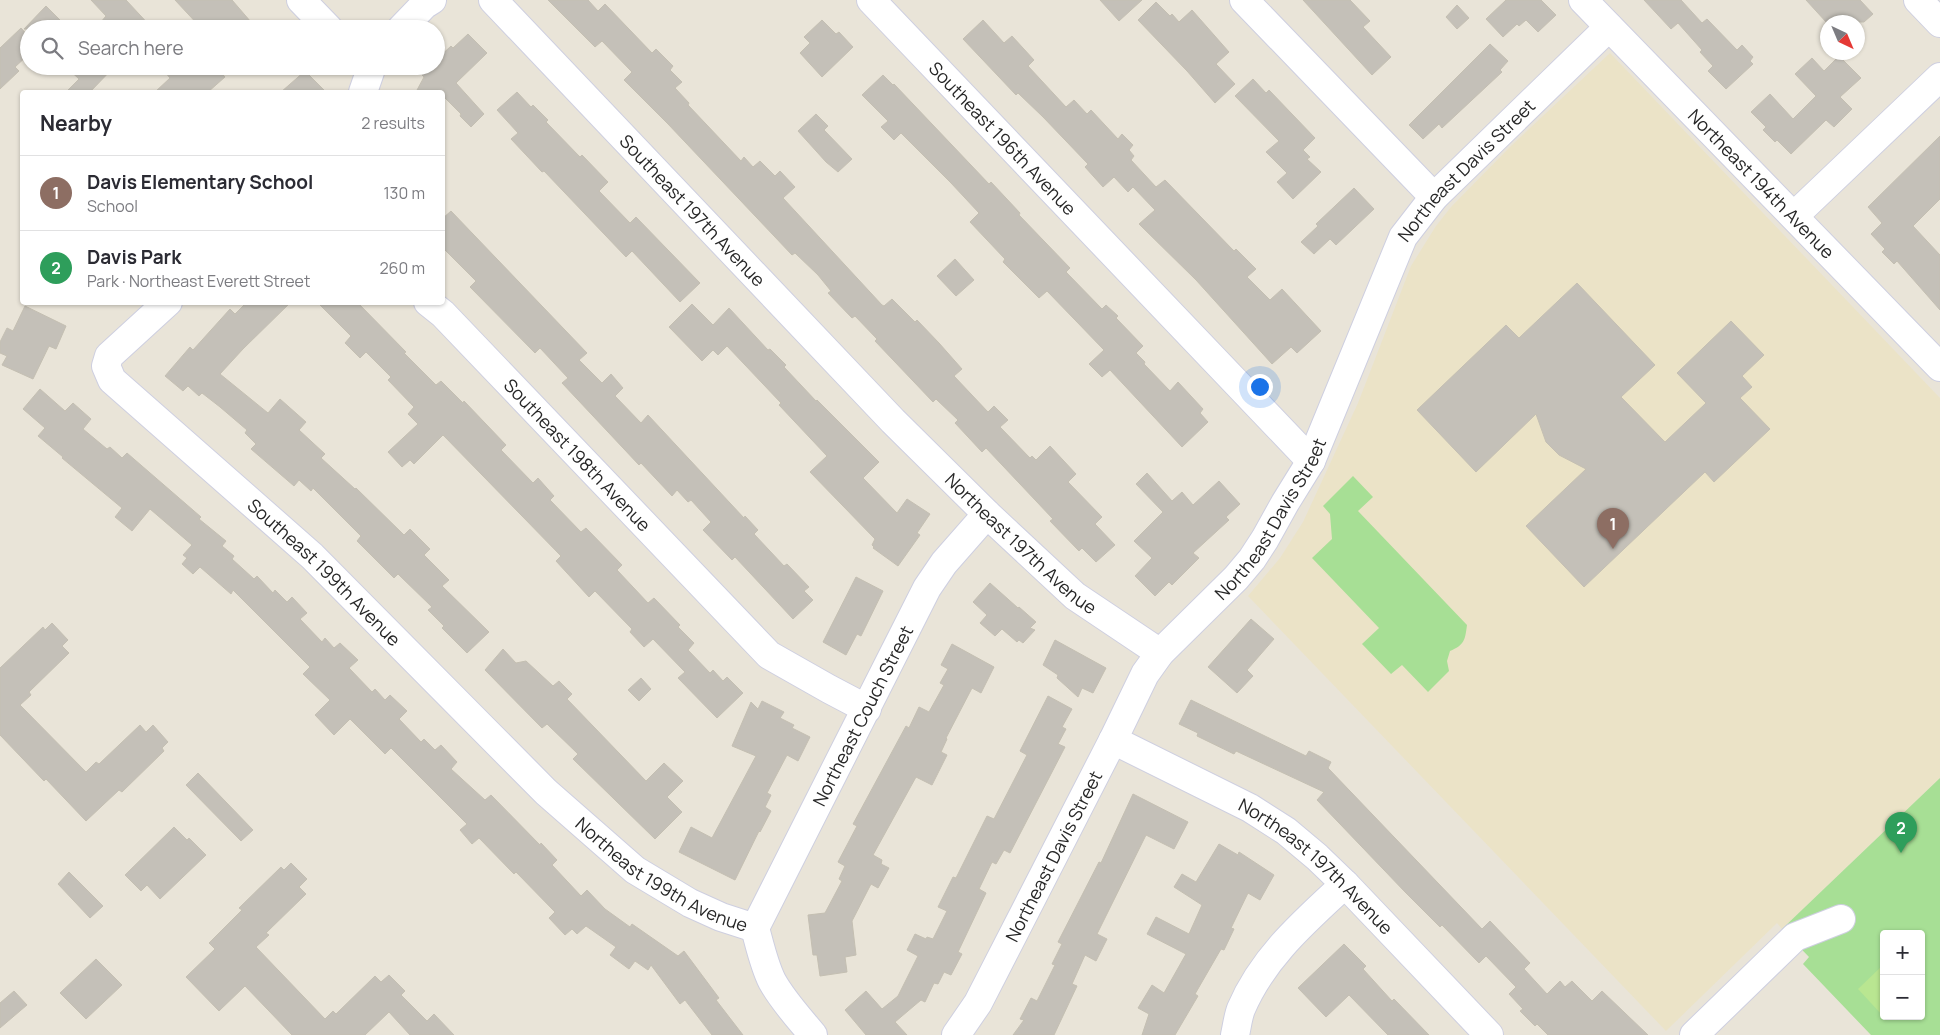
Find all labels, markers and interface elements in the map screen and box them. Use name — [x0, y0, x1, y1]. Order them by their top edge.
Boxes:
north arrow — [1820, 15, 1865, 60]
search box — [20, 20, 445, 75]
icon: search — [38, 34, 66, 62]
text: Search here — [78, 35, 184, 61]
street label: Southeast 196th Avenue — [924, 56, 1082, 220]
street label: Northeast Davis Street — [1392, 94, 1540, 246]
street label: Northeast 194th Avenue — [1683, 103, 1840, 264]
text: Nearby — [40, 109, 112, 137]
text: 2 results — [361, 112, 425, 134]
street label: Southeast 197th Avenue — [615, 129, 771, 291]
text: Davis Elementary School — [87, 169, 313, 195]
text: 1 — [52, 182, 60, 204]
text: 130 m — [383, 182, 425, 204]
text: School — [87, 195, 138, 217]
text: Davis Park — [87, 244, 181, 270]
text: 2 — [51, 257, 61, 279]
text: 260 m — [379, 257, 425, 279]
text: Park · Northeast Everett Street — [87, 270, 310, 292]
street label: Southeast 198th Avenue — [499, 373, 656, 536]
your location — [1247, 374, 1273, 400]
street label: Northeast Davis Street — [1209, 434, 1331, 605]
street label: Northeast 197th Avenue — [940, 467, 1102, 619]
street label: Southeast 199th Avenue — [243, 493, 406, 651]
pin: 1 — [1597, 508, 1629, 549]
street label: Northeast Couch Street — [807, 621, 918, 810]
street label: Northeast Davis Street — [1000, 766, 1107, 946]
street label: Northeast 197th Avenue — [1235, 792, 1399, 939]
street label: Northeast 199th Avenue — [571, 811, 751, 937]
pin: 2 — [1885, 812, 1917, 853]
map controls — [1880, 930, 1925, 1020]
button: + — [1880, 930, 1925, 975]
button: − — [1880, 975, 1925, 1020]

